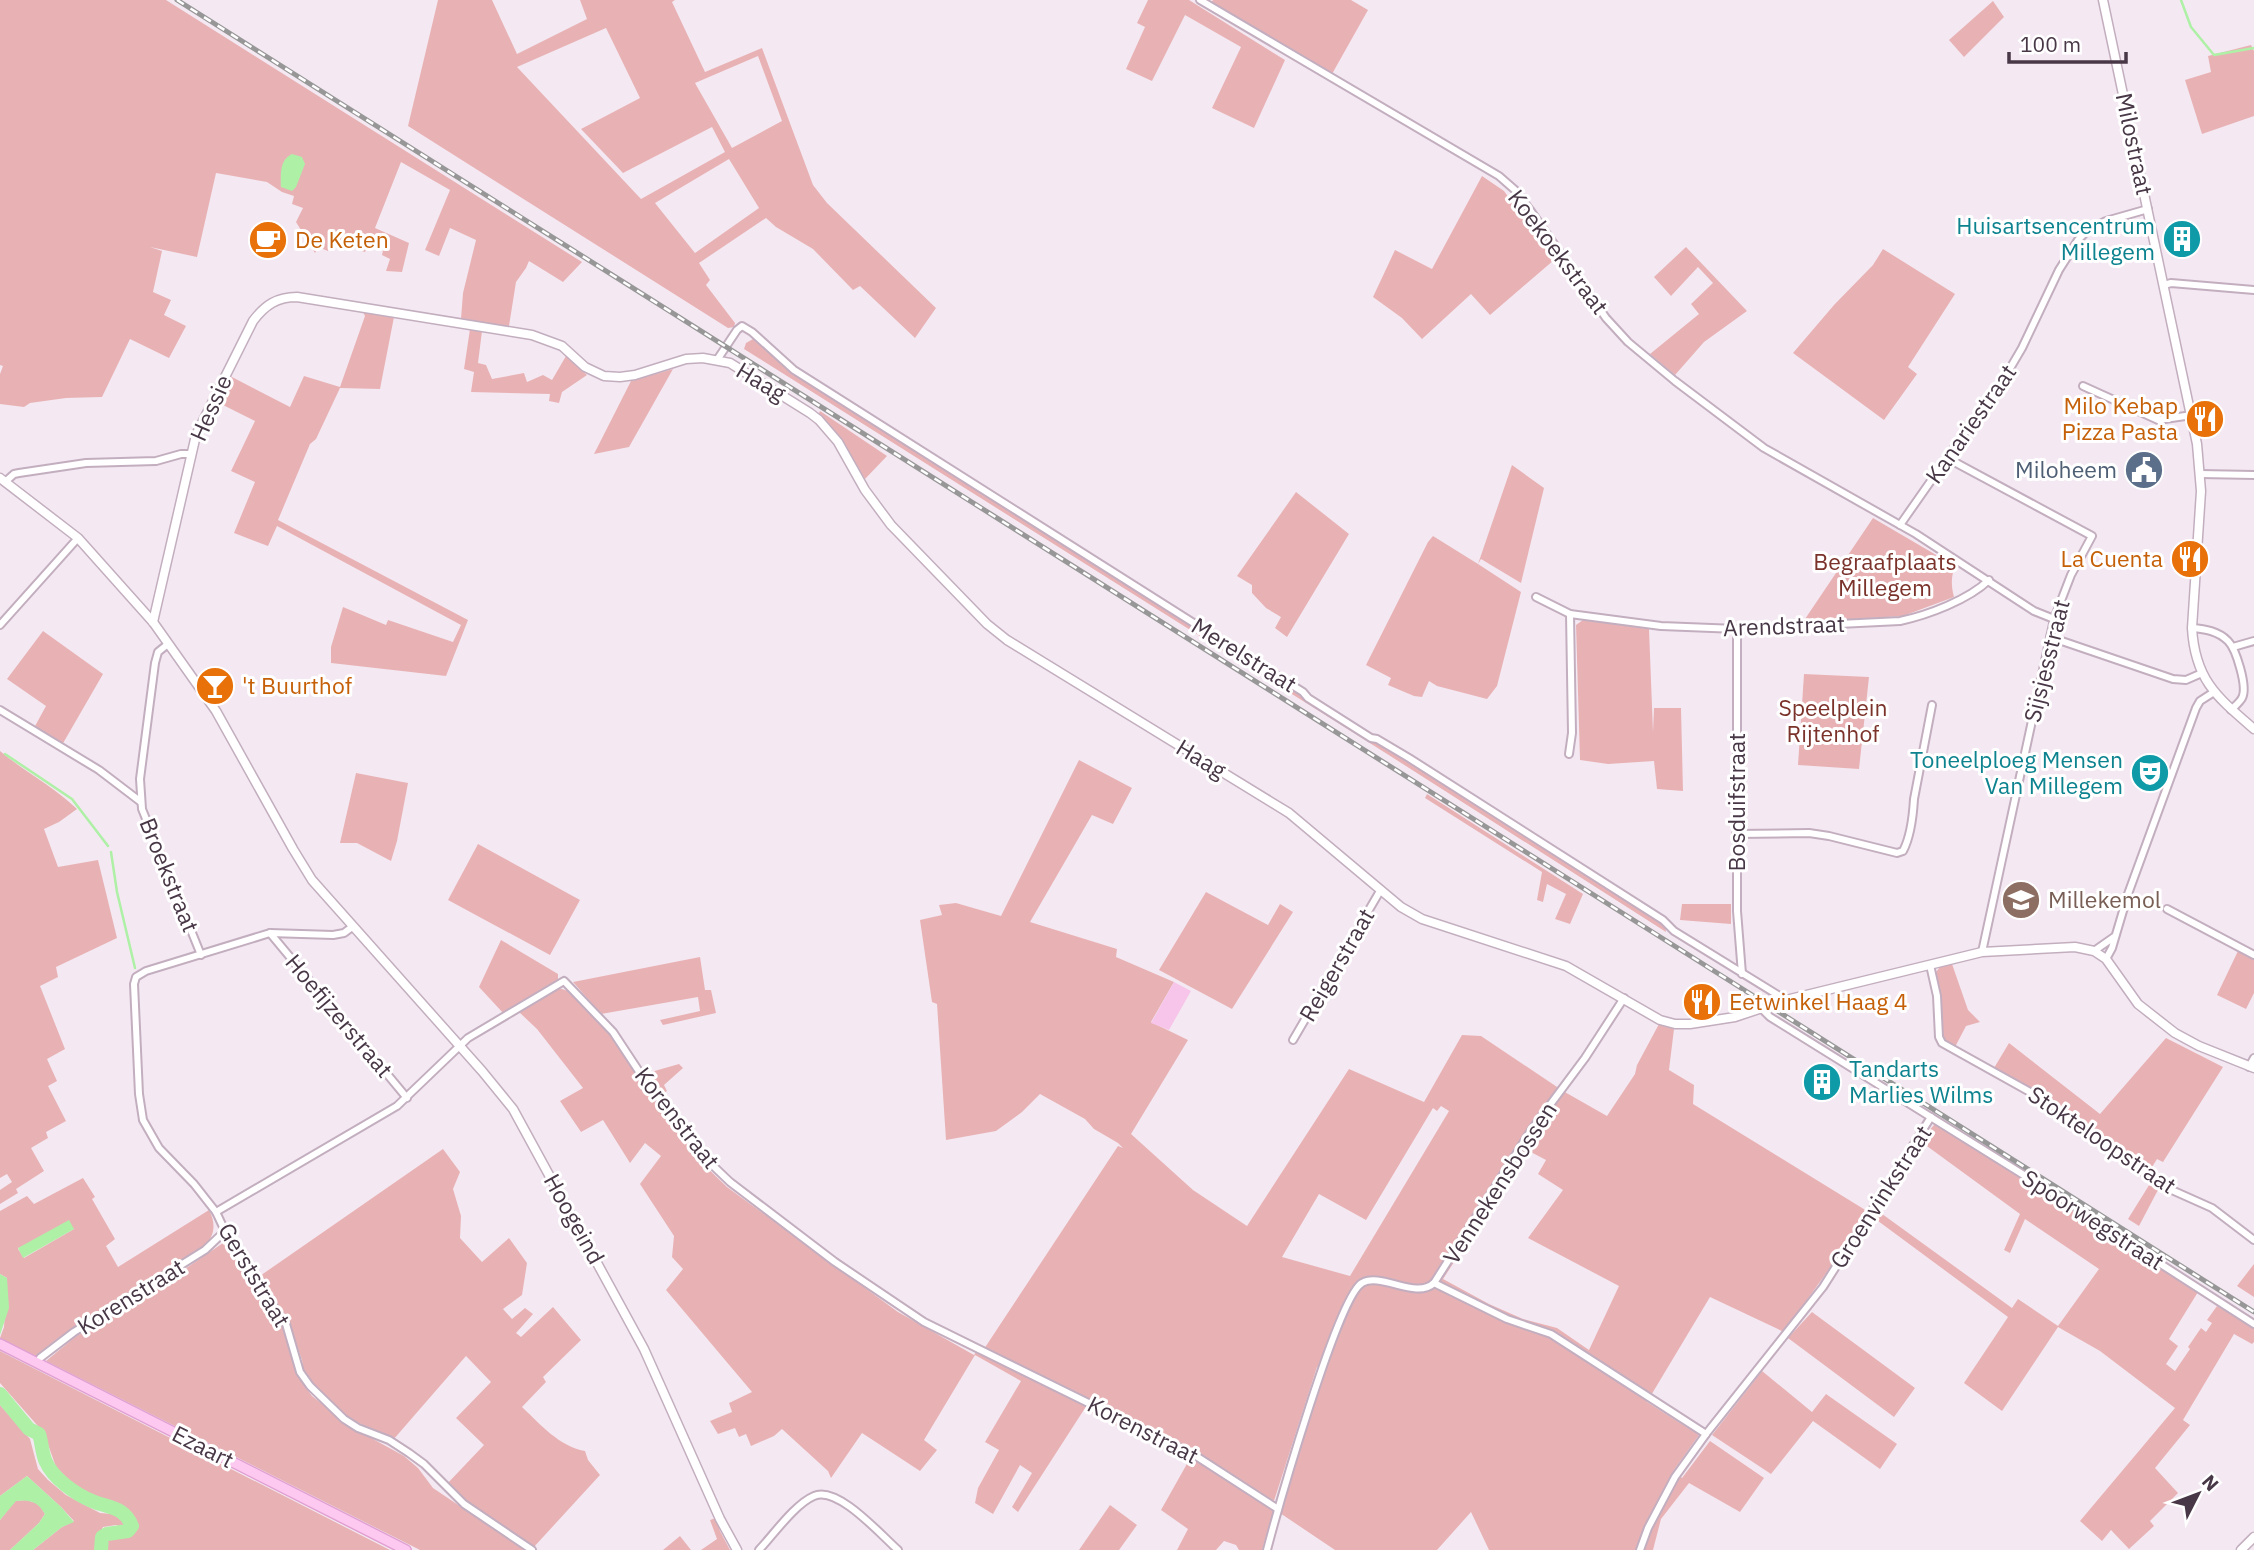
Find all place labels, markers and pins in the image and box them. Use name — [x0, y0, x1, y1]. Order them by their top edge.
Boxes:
place label: Huisartsencentrum Millegem — [1956, 210, 2155, 266]
building icon: Huisartsencentrum Millegem — [2161, 218, 2203, 260]
cafe icon: De Keten — [247, 219, 289, 261]
place label: De Keten — [295, 224, 389, 254]
place label: Milo Kebap Pizza Pasta — [2062, 390, 2178, 446]
restaurant icon: Milo Kebap Pizza Pasta — [2184, 398, 2226, 440]
public building icon: Miloheem — [2123, 449, 2165, 491]
place label: Miloheem — [2015, 454, 2117, 484]
restaurant icon: La Cuenta — [2169, 538, 2211, 580]
place label: La Cuenta — [2060, 543, 2163, 573]
bar icon: 't Buurthof — [194, 665, 236, 707]
place label: 't Buurthof — [242, 670, 352, 700]
place label: Toneelploeg Mensen Van Millegem — [1910, 744, 2123, 800]
theatre icon: Toneelploeg Mensen Van Millegem — [2129, 752, 2171, 794]
school or university icon: Millekemol — [2000, 879, 2042, 921]
place label: Millekemol — [2048, 884, 2161, 914]
restaurant icon: Eetwinkel Haag 4 — [1681, 981, 1723, 1023]
place label: Eetwinkel Haag 4 — [1729, 986, 1908, 1016]
place label: Tandarts Marlies Wilms — [1849, 1053, 1993, 1109]
building icon: Tandarts Marlies Wilms — [1801, 1061, 1843, 1103]

